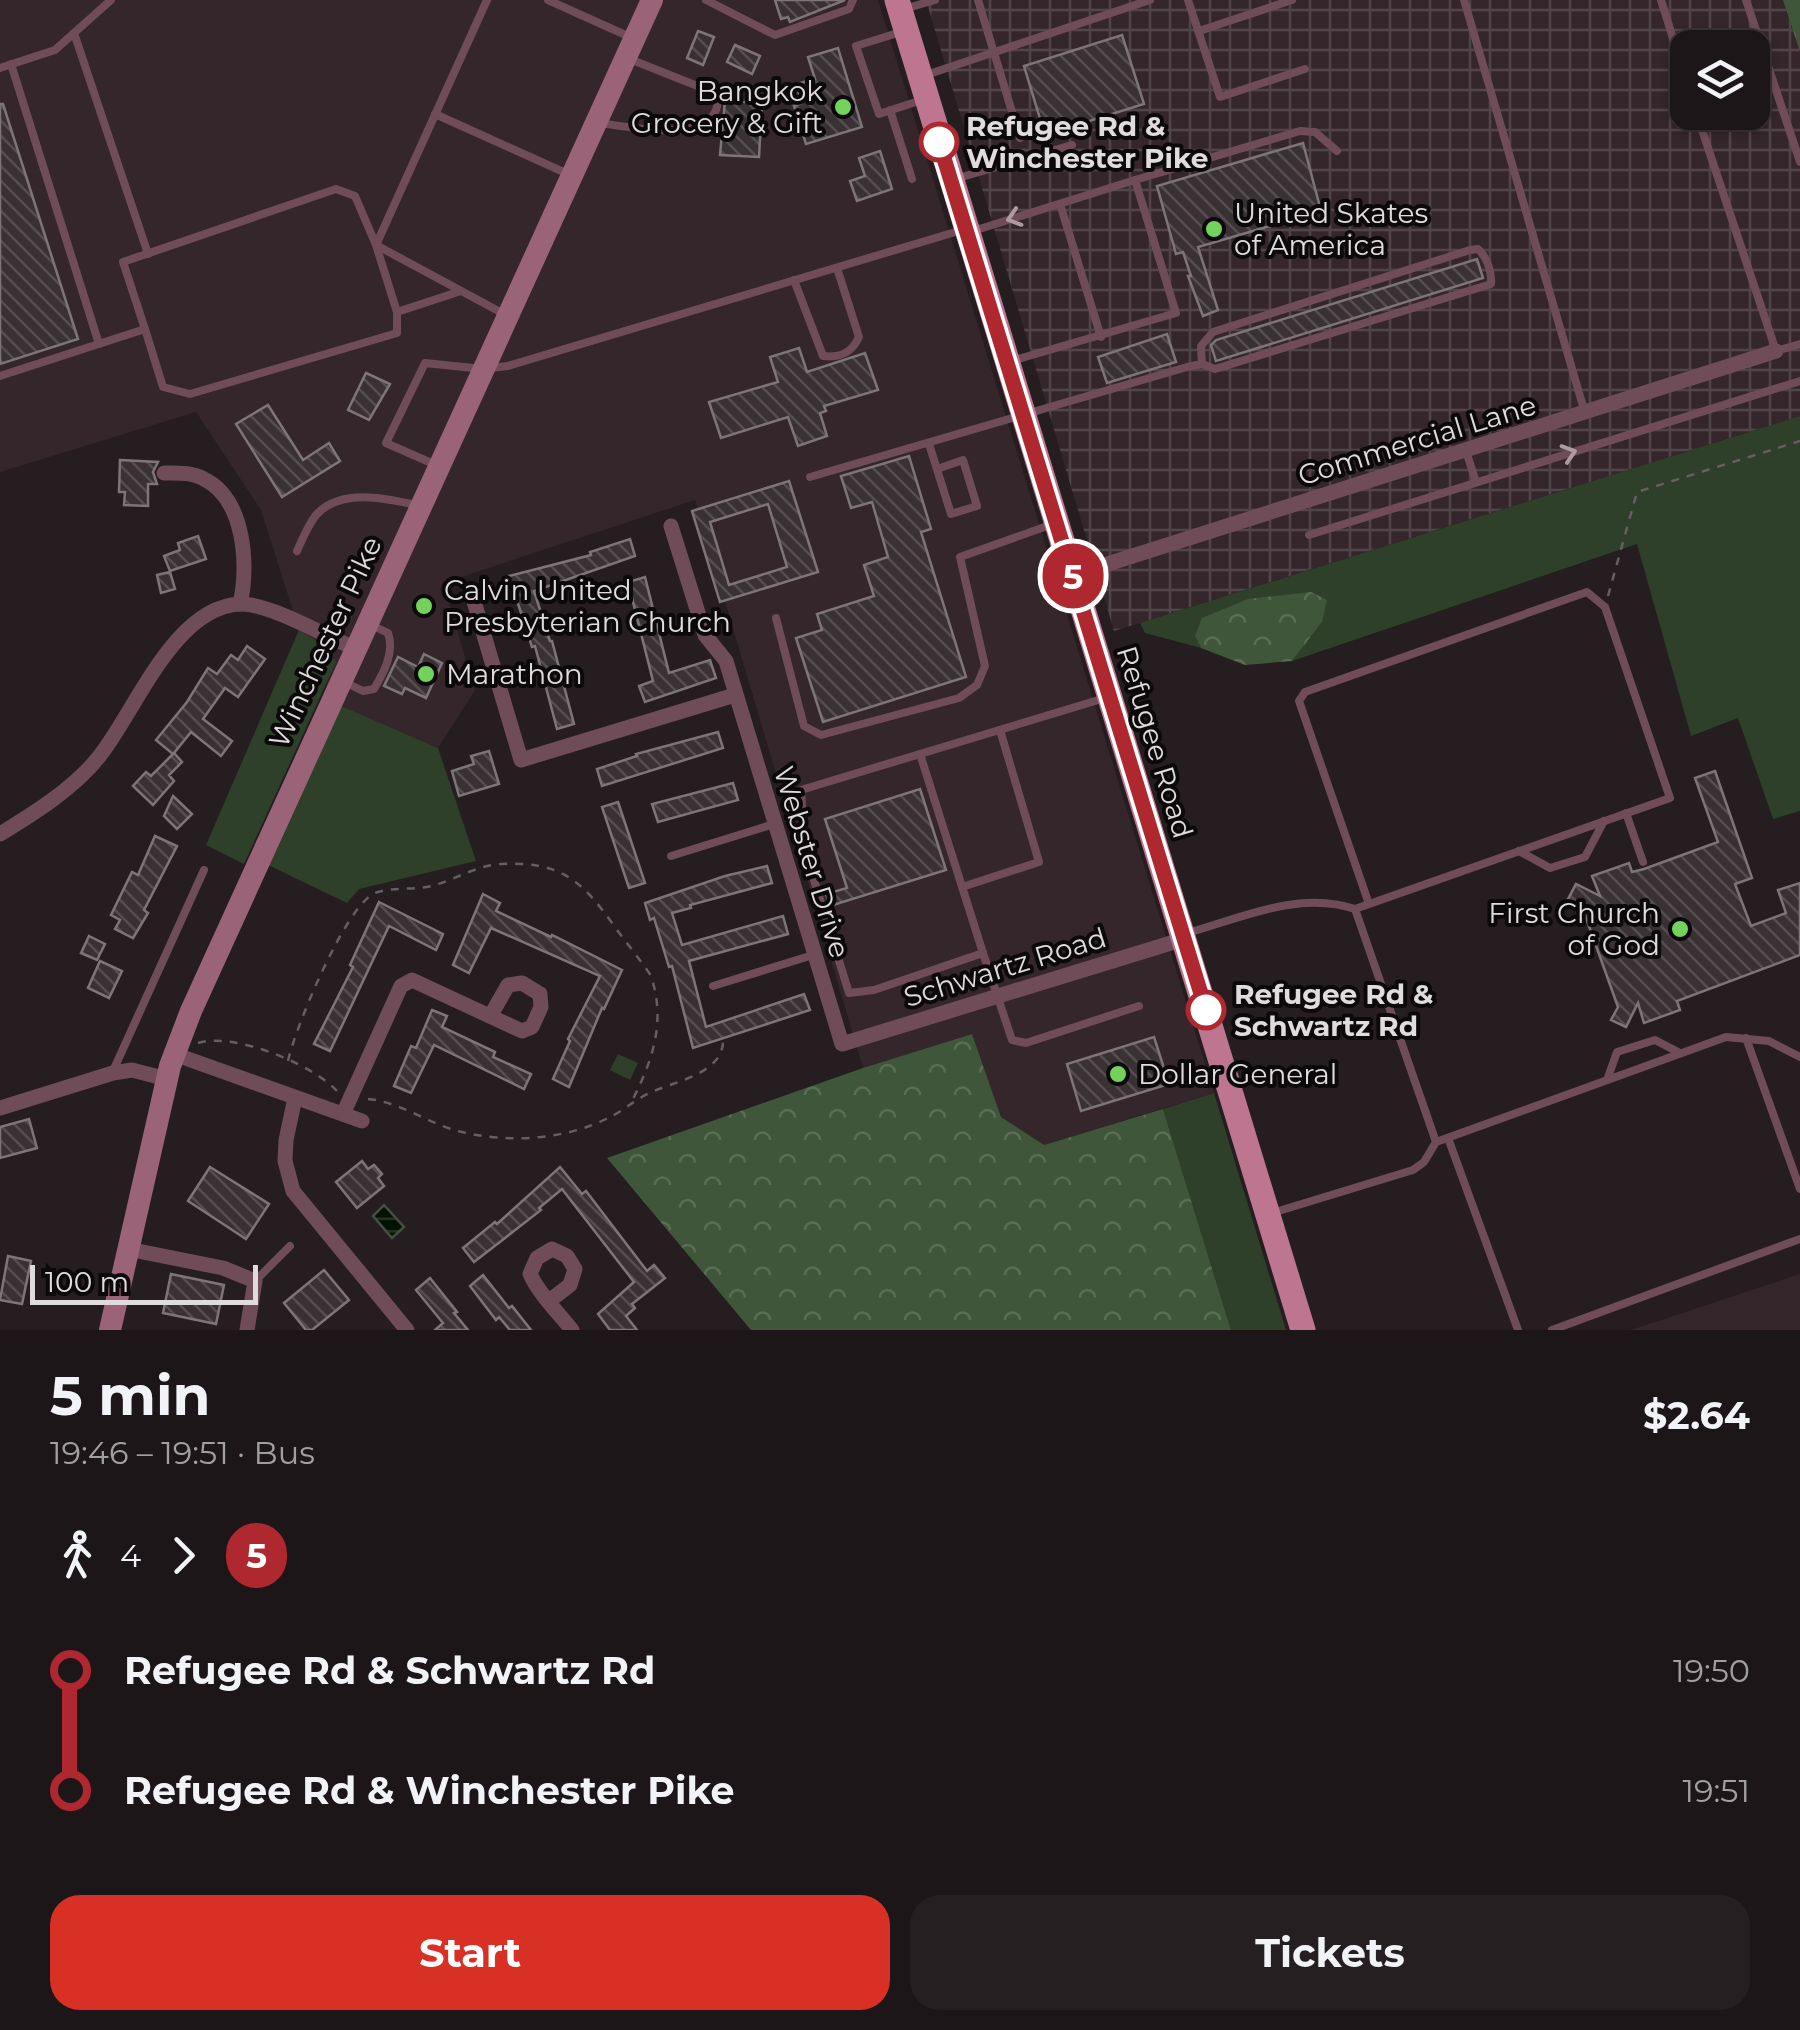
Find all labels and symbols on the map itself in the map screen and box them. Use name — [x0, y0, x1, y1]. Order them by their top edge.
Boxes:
place label: Bangkok Grocery & Gift — [631, 74, 823, 140]
marker: Bangkok Grocery & Gift — [832, 96, 854, 118]
place label: Refugee Rd & Winchester Pike — [966, 109, 1208, 175]
marker: Refugee Rd & Winchester Pike — [920, 123, 958, 161]
place label: United Skates of America — [1234, 196, 1428, 262]
one-way arrow — [1006, 207, 1023, 227]
marker: United Skates of America — [1203, 218, 1225, 240]
street label: Commercial Lane — [1294, 388, 1540, 492]
one-way arrow — [1560, 444, 1577, 465]
street label: Winchester Pike — [261, 531, 389, 753]
line badge: 5 — [1040, 544, 1106, 608]
place label: Calvin United Presbyterian Church — [444, 573, 731, 639]
marker: Calvin United Presbyterian Church — [413, 595, 435, 617]
street label: Refugee Road — [1110, 642, 1200, 842]
place label: Marathon — [446, 657, 583, 691]
marker: Marathon — [415, 663, 437, 685]
street label: Webster Drive — [767, 762, 857, 962]
place label: First Church of God — [1488, 896, 1660, 962]
marker: First Church of God — [1669, 918, 1691, 940]
street label: Schwartz Road — [900, 920, 1110, 1014]
place label: Refugee Rd & Schwartz Rd — [1234, 977, 1433, 1043]
marker: Refugee Rd & Schwartz Rd — [1187, 991, 1225, 1029]
place label: Dollar General — [1138, 1057, 1337, 1091]
marker: Dollar General — [1107, 1063, 1129, 1085]
scale bar — [30, 1260, 258, 1304]

